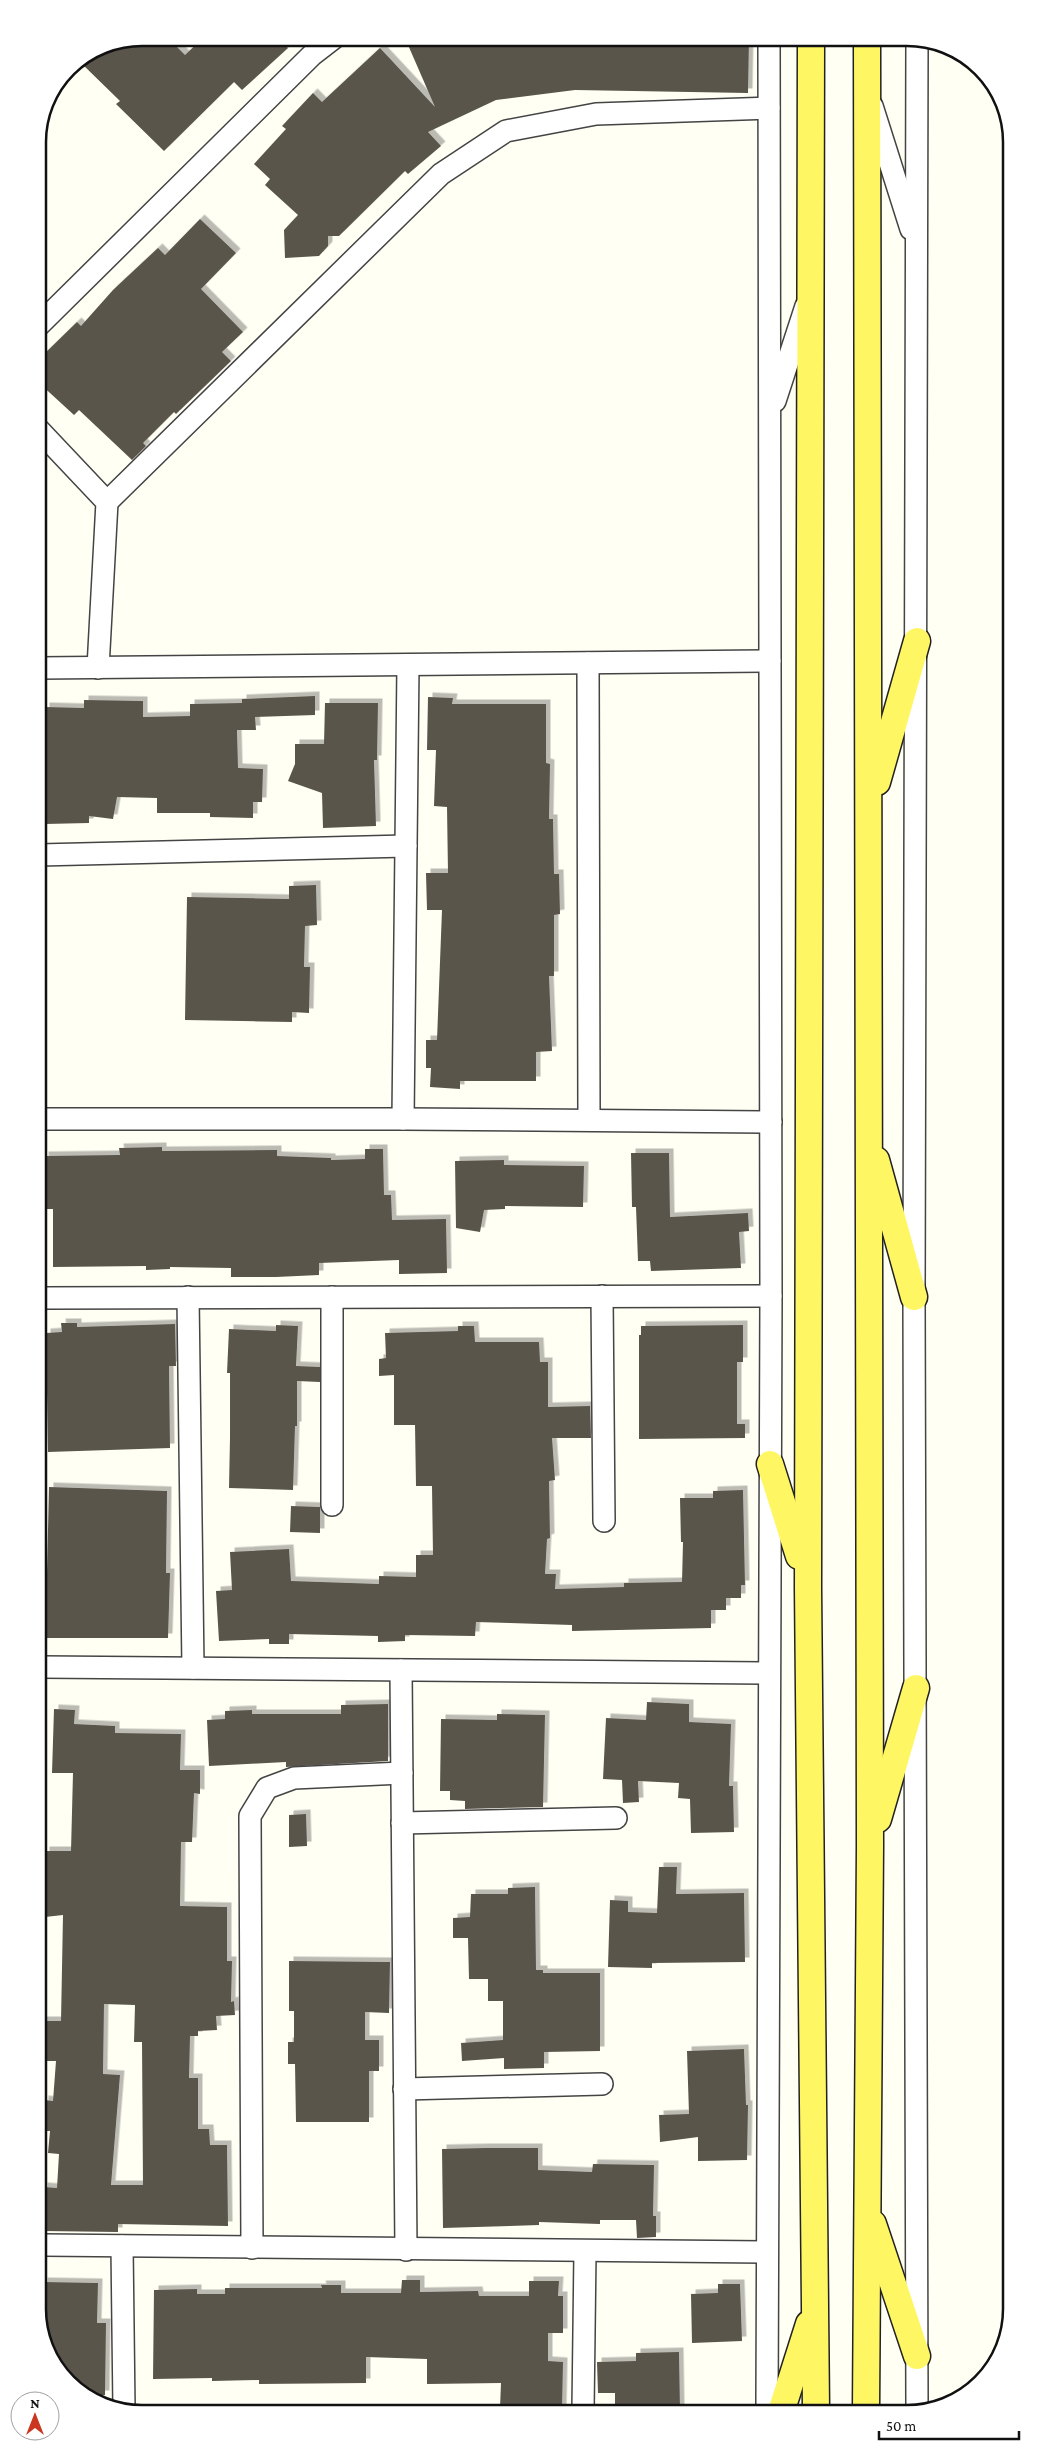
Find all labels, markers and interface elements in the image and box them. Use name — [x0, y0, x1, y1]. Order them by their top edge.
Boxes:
north arrow — [10, 2391, 60, 2441]
text: N — [30, 2395, 40, 2411]
scale bar — [879, 2408, 1019, 2440]
text: 50 m — [886, 2418, 916, 2434]

